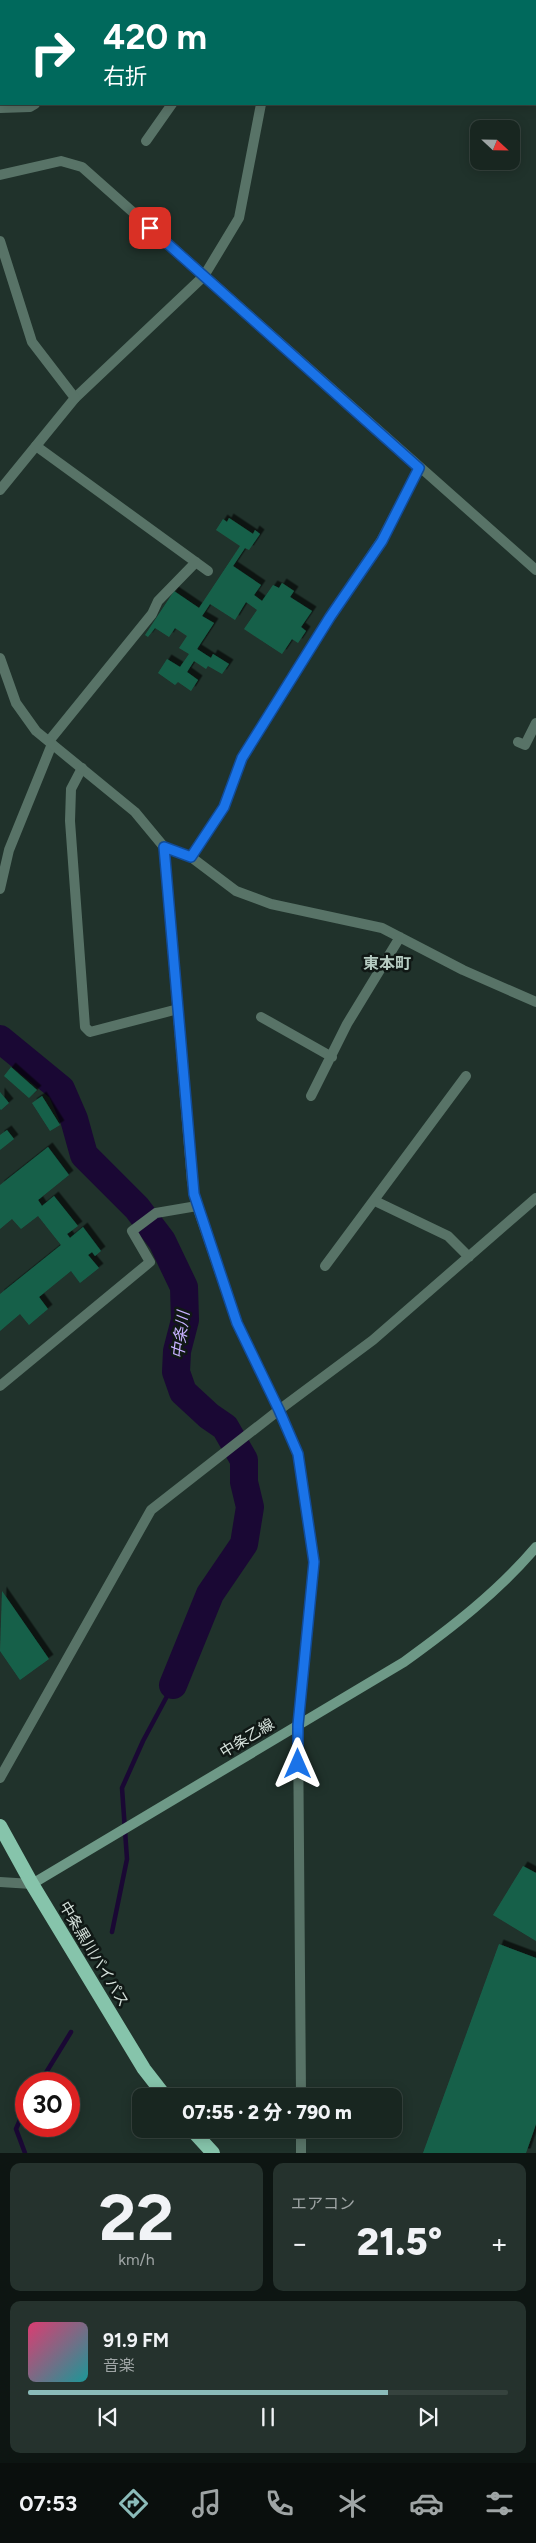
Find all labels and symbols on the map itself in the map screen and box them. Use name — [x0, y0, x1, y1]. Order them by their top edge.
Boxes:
north arrow — [470, 120, 520, 170]
pin — [129, 207, 171, 249]
district label: 東本町 — [363, 954, 411, 973]
water label: 中条川 — [168, 1308, 193, 1360]
street label: 中条乙線 — [217, 1715, 277, 1761]
position arrow — [271, 1737, 323, 1789]
street label: 中条黒川バイパス — [55, 1898, 133, 2010]
speed limit sign: 30 — [15, 2072, 80, 2137]

